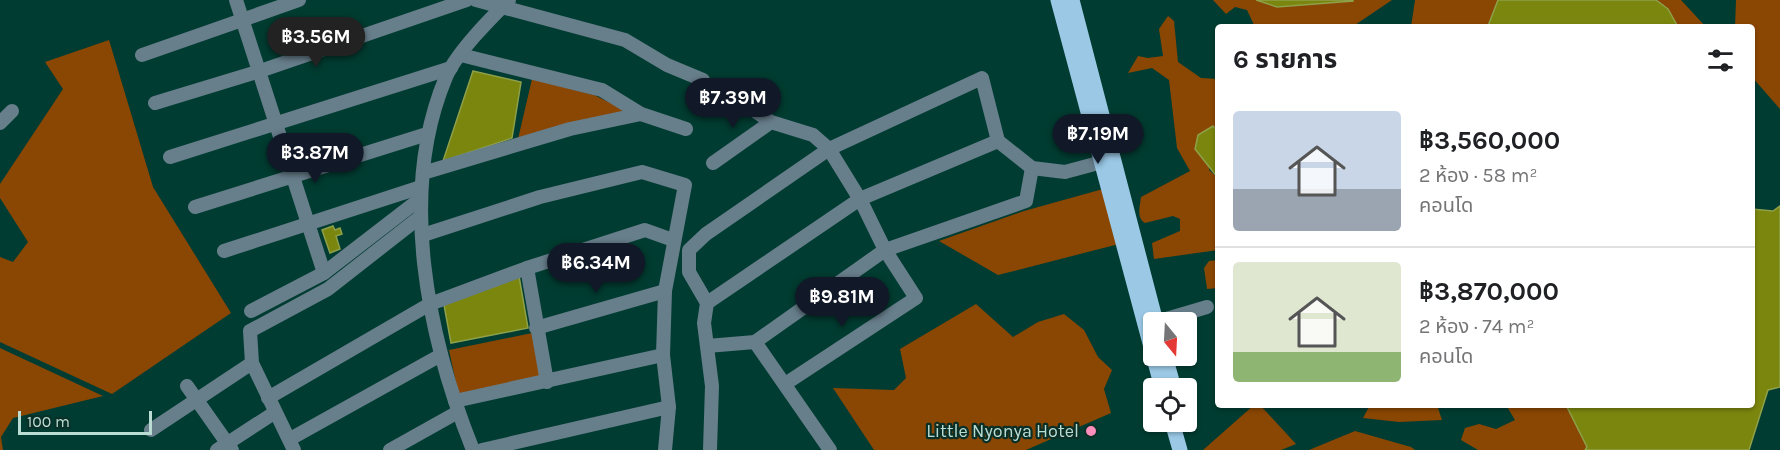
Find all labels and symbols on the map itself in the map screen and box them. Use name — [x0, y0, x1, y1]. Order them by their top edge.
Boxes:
pin: ฿3.56M — [267, 17, 365, 68]
pin: ฿7.39M — [684, 78, 782, 129]
pin: ฿7.19M — [1049, 114, 1147, 165]
pin: ฿3.87M — [266, 133, 364, 184]
pin: ฿6.34M — [547, 243, 645, 294]
pin: ฿9.81M — [793, 277, 891, 328]
north arrow — [1143, 312, 1197, 366]
scale bar — [18, 408, 152, 436]
place label: Little Nyonya Hotel — [926, 420, 1079, 442]
marker: Little Nyonya Hotel — [1084, 424, 1098, 438]

